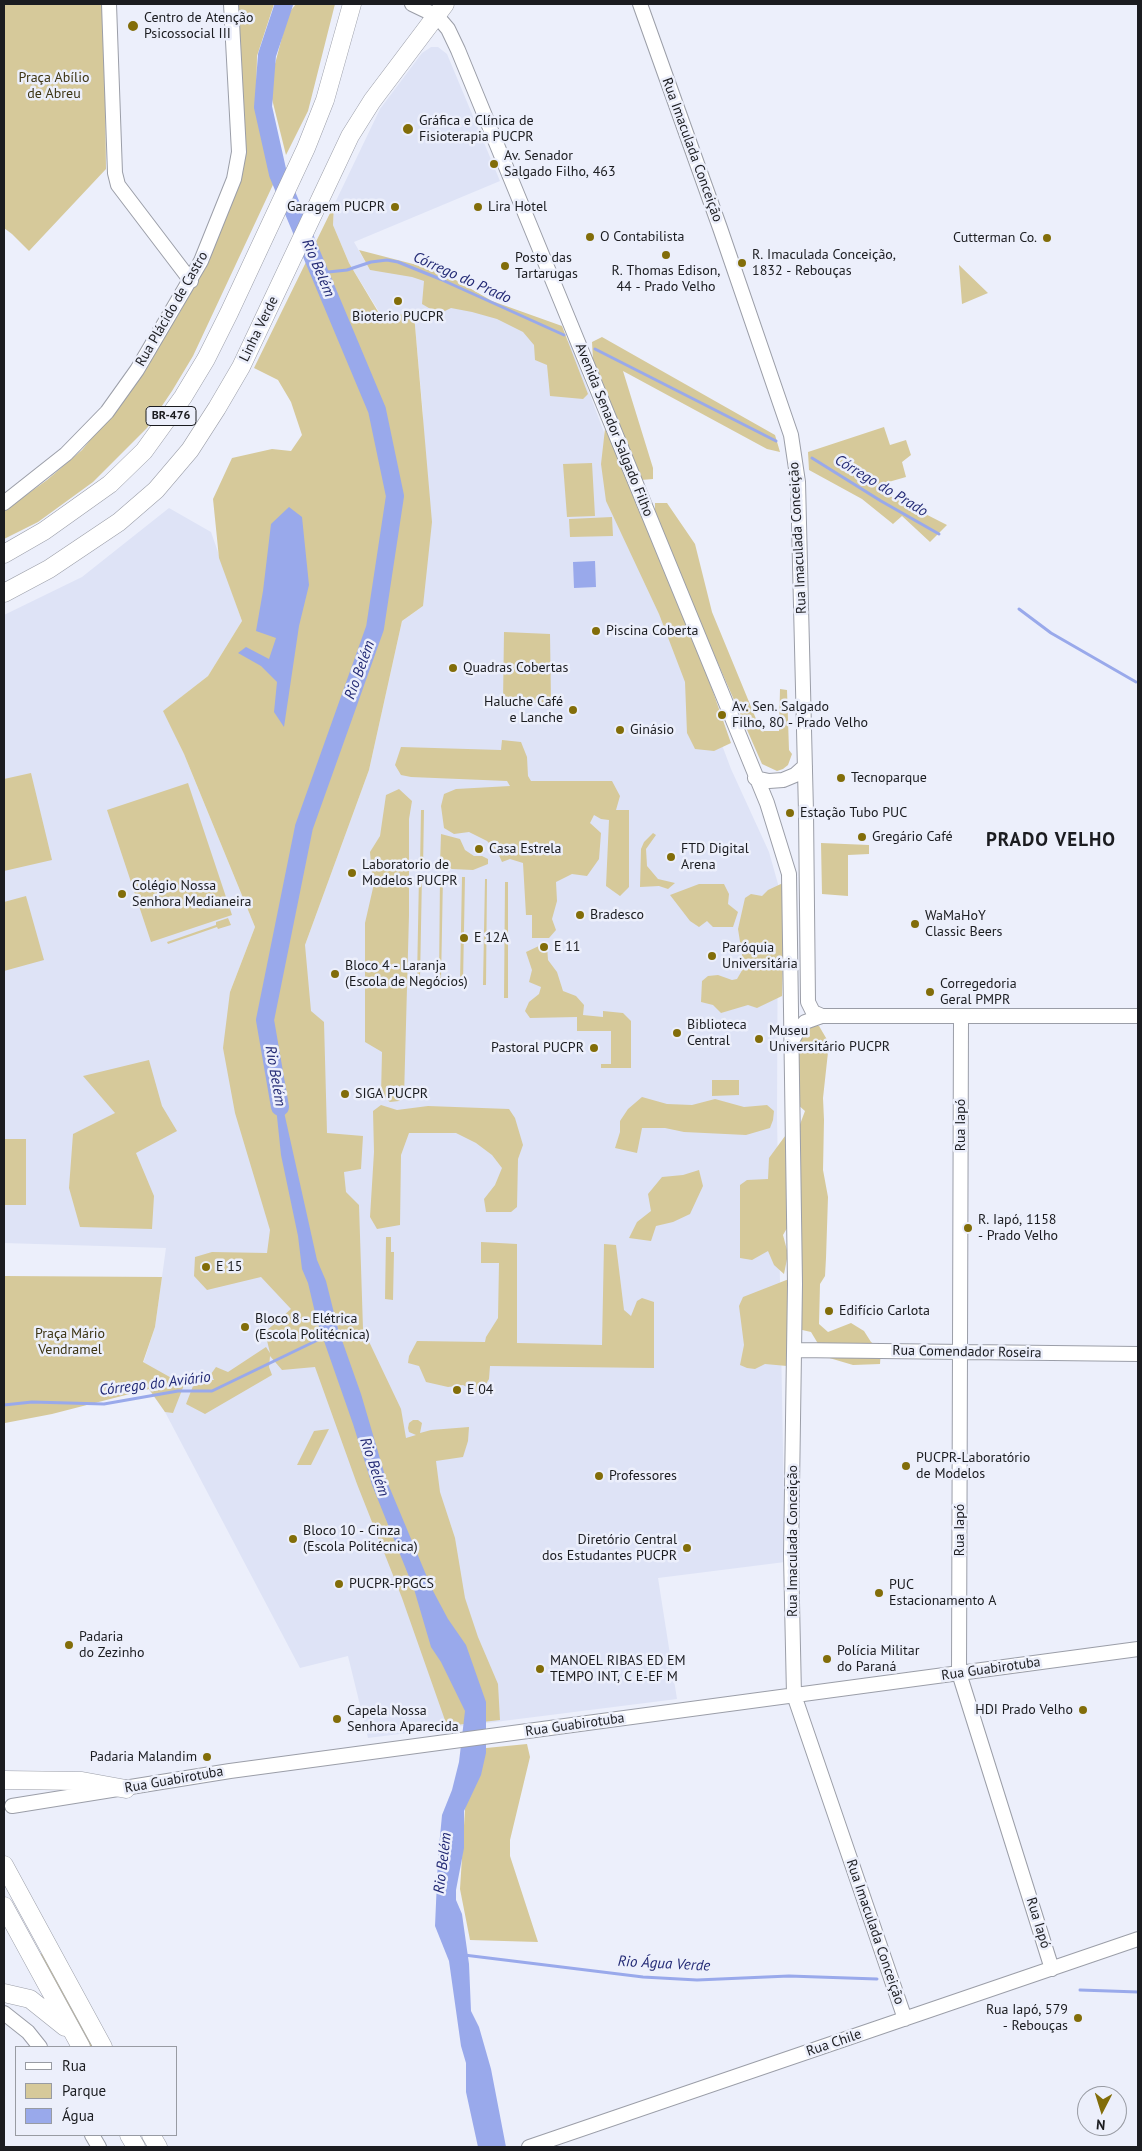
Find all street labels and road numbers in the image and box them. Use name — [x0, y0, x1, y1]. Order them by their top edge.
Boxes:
street label: Rua Imaculada Conceição — [658, 76, 726, 224]
street label: Rua Plácido de Castro — [132, 248, 212, 370]
street label: Linha Verde — [236, 294, 282, 364]
street label: Avenida Senador Salgado Filho — [571, 341, 657, 519]
road number: BR-476 — [146, 406, 196, 426]
street label: Rua Imaculada Conceição — [786, 462, 810, 614]
street label: Rua Iapó — [953, 1099, 969, 1151]
street label: Rua Comendador Roseira — [892, 1342, 1042, 1362]
street label: Rua Imaculada Conceição — [785, 1465, 801, 1617]
street label: Rua Iapó — [952, 1504, 968, 1556]
street label: Rua Guabirotuba — [940, 1654, 1042, 1684]
street label: Rua Guabirotuba — [524, 1710, 626, 1740]
street label: Rua Guabirotuba — [123, 1763, 225, 1797]
street label: Rua Imaculada Conceição — [842, 1857, 908, 2007]
street label: Rua Iapó — [1022, 1895, 1054, 1951]
street label: Rua Chile — [804, 2026, 864, 2060]

